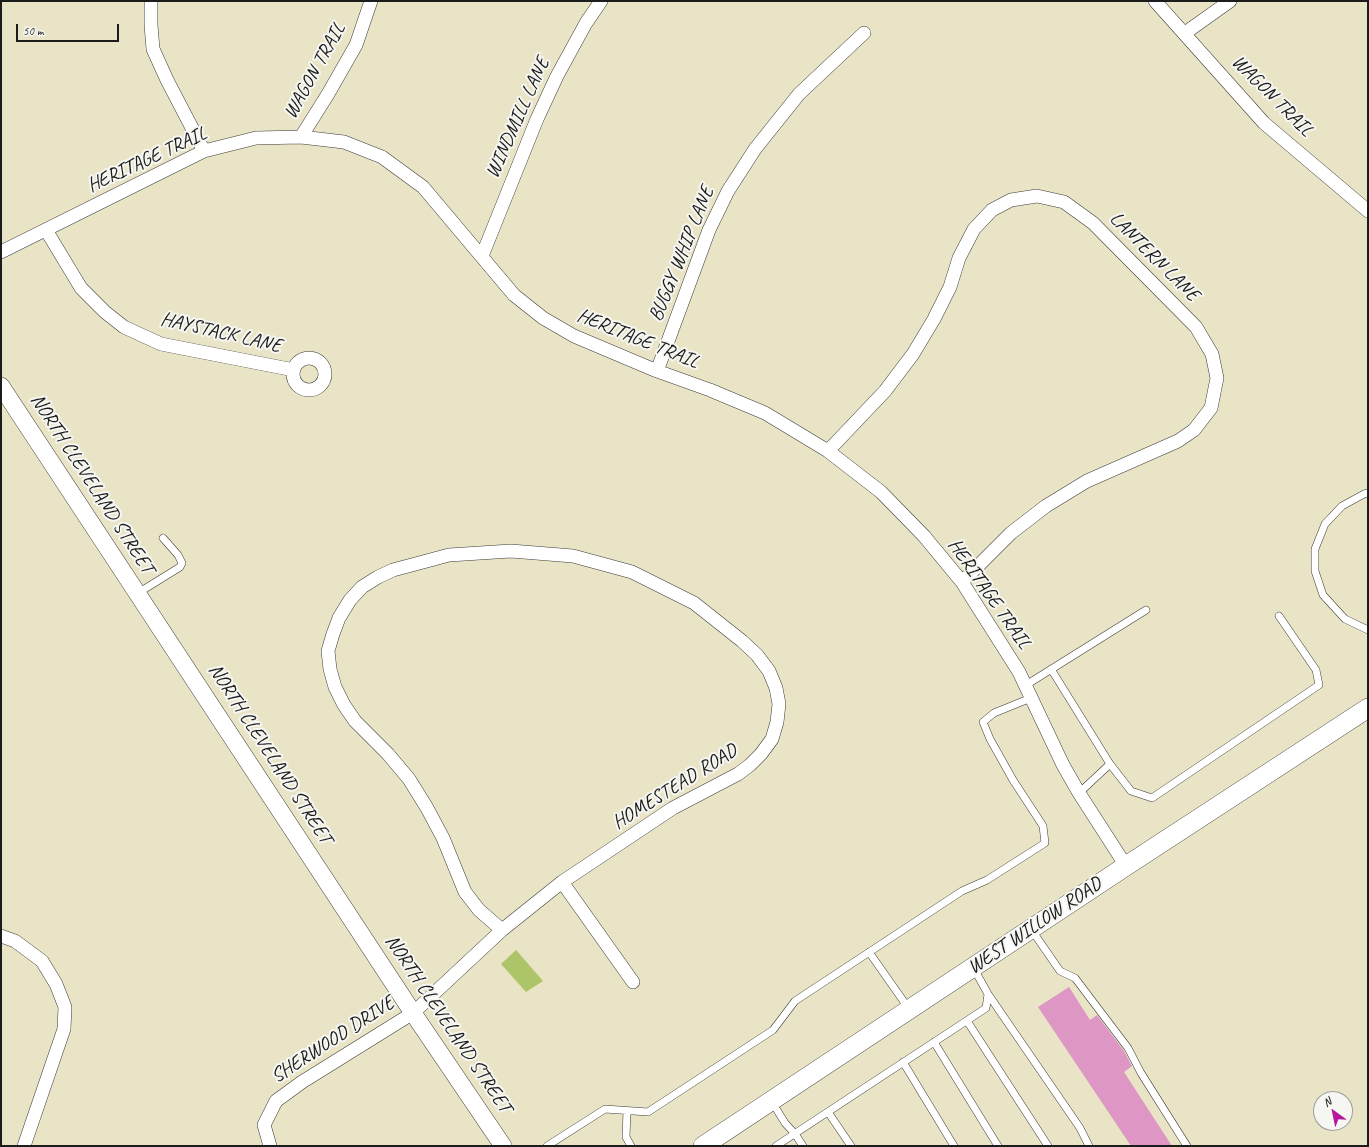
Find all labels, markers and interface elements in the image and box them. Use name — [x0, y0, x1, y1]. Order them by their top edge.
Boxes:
scale bar — [18, 16, 121, 42]
street label: WAGON TRAIL — [279, 19, 351, 123]
text: 50 m — [23, 23, 43, 39]
street label: WAGON TRAIL — [1226, 50, 1318, 142]
street label: WINDMILL LANE — [481, 54, 555, 182]
street label: HERITAGE TRAIL — [83, 122, 211, 198]
street label: BUGGY WHIP LANE — [644, 183, 720, 325]
street label: LANTERN LANE — [1104, 207, 1204, 307]
street label: HERITAGE TRAIL — [574, 304, 702, 374]
street label: HAYSTACK LANE — [158, 307, 284, 359]
street label: NORTH CLEVELAND STREET — [25, 389, 159, 579]
street label: HERITAGE TRAIL — [942, 534, 1036, 654]
street label: NORTH CLEVELAND STREET — [203, 659, 337, 849]
street label: HOMESTEAD ROAD — [608, 739, 742, 835]
street label: WEST WILLOW ROAD — [963, 872, 1107, 980]
street label: NORTH CLEVELAND STREET — [379, 930, 517, 1118]
street label: SHERWOOD DRIVE — [267, 991, 399, 1089]
north arrow — [1313, 1091, 1353, 1131]
text: N — [1320, 1094, 1334, 1110]

